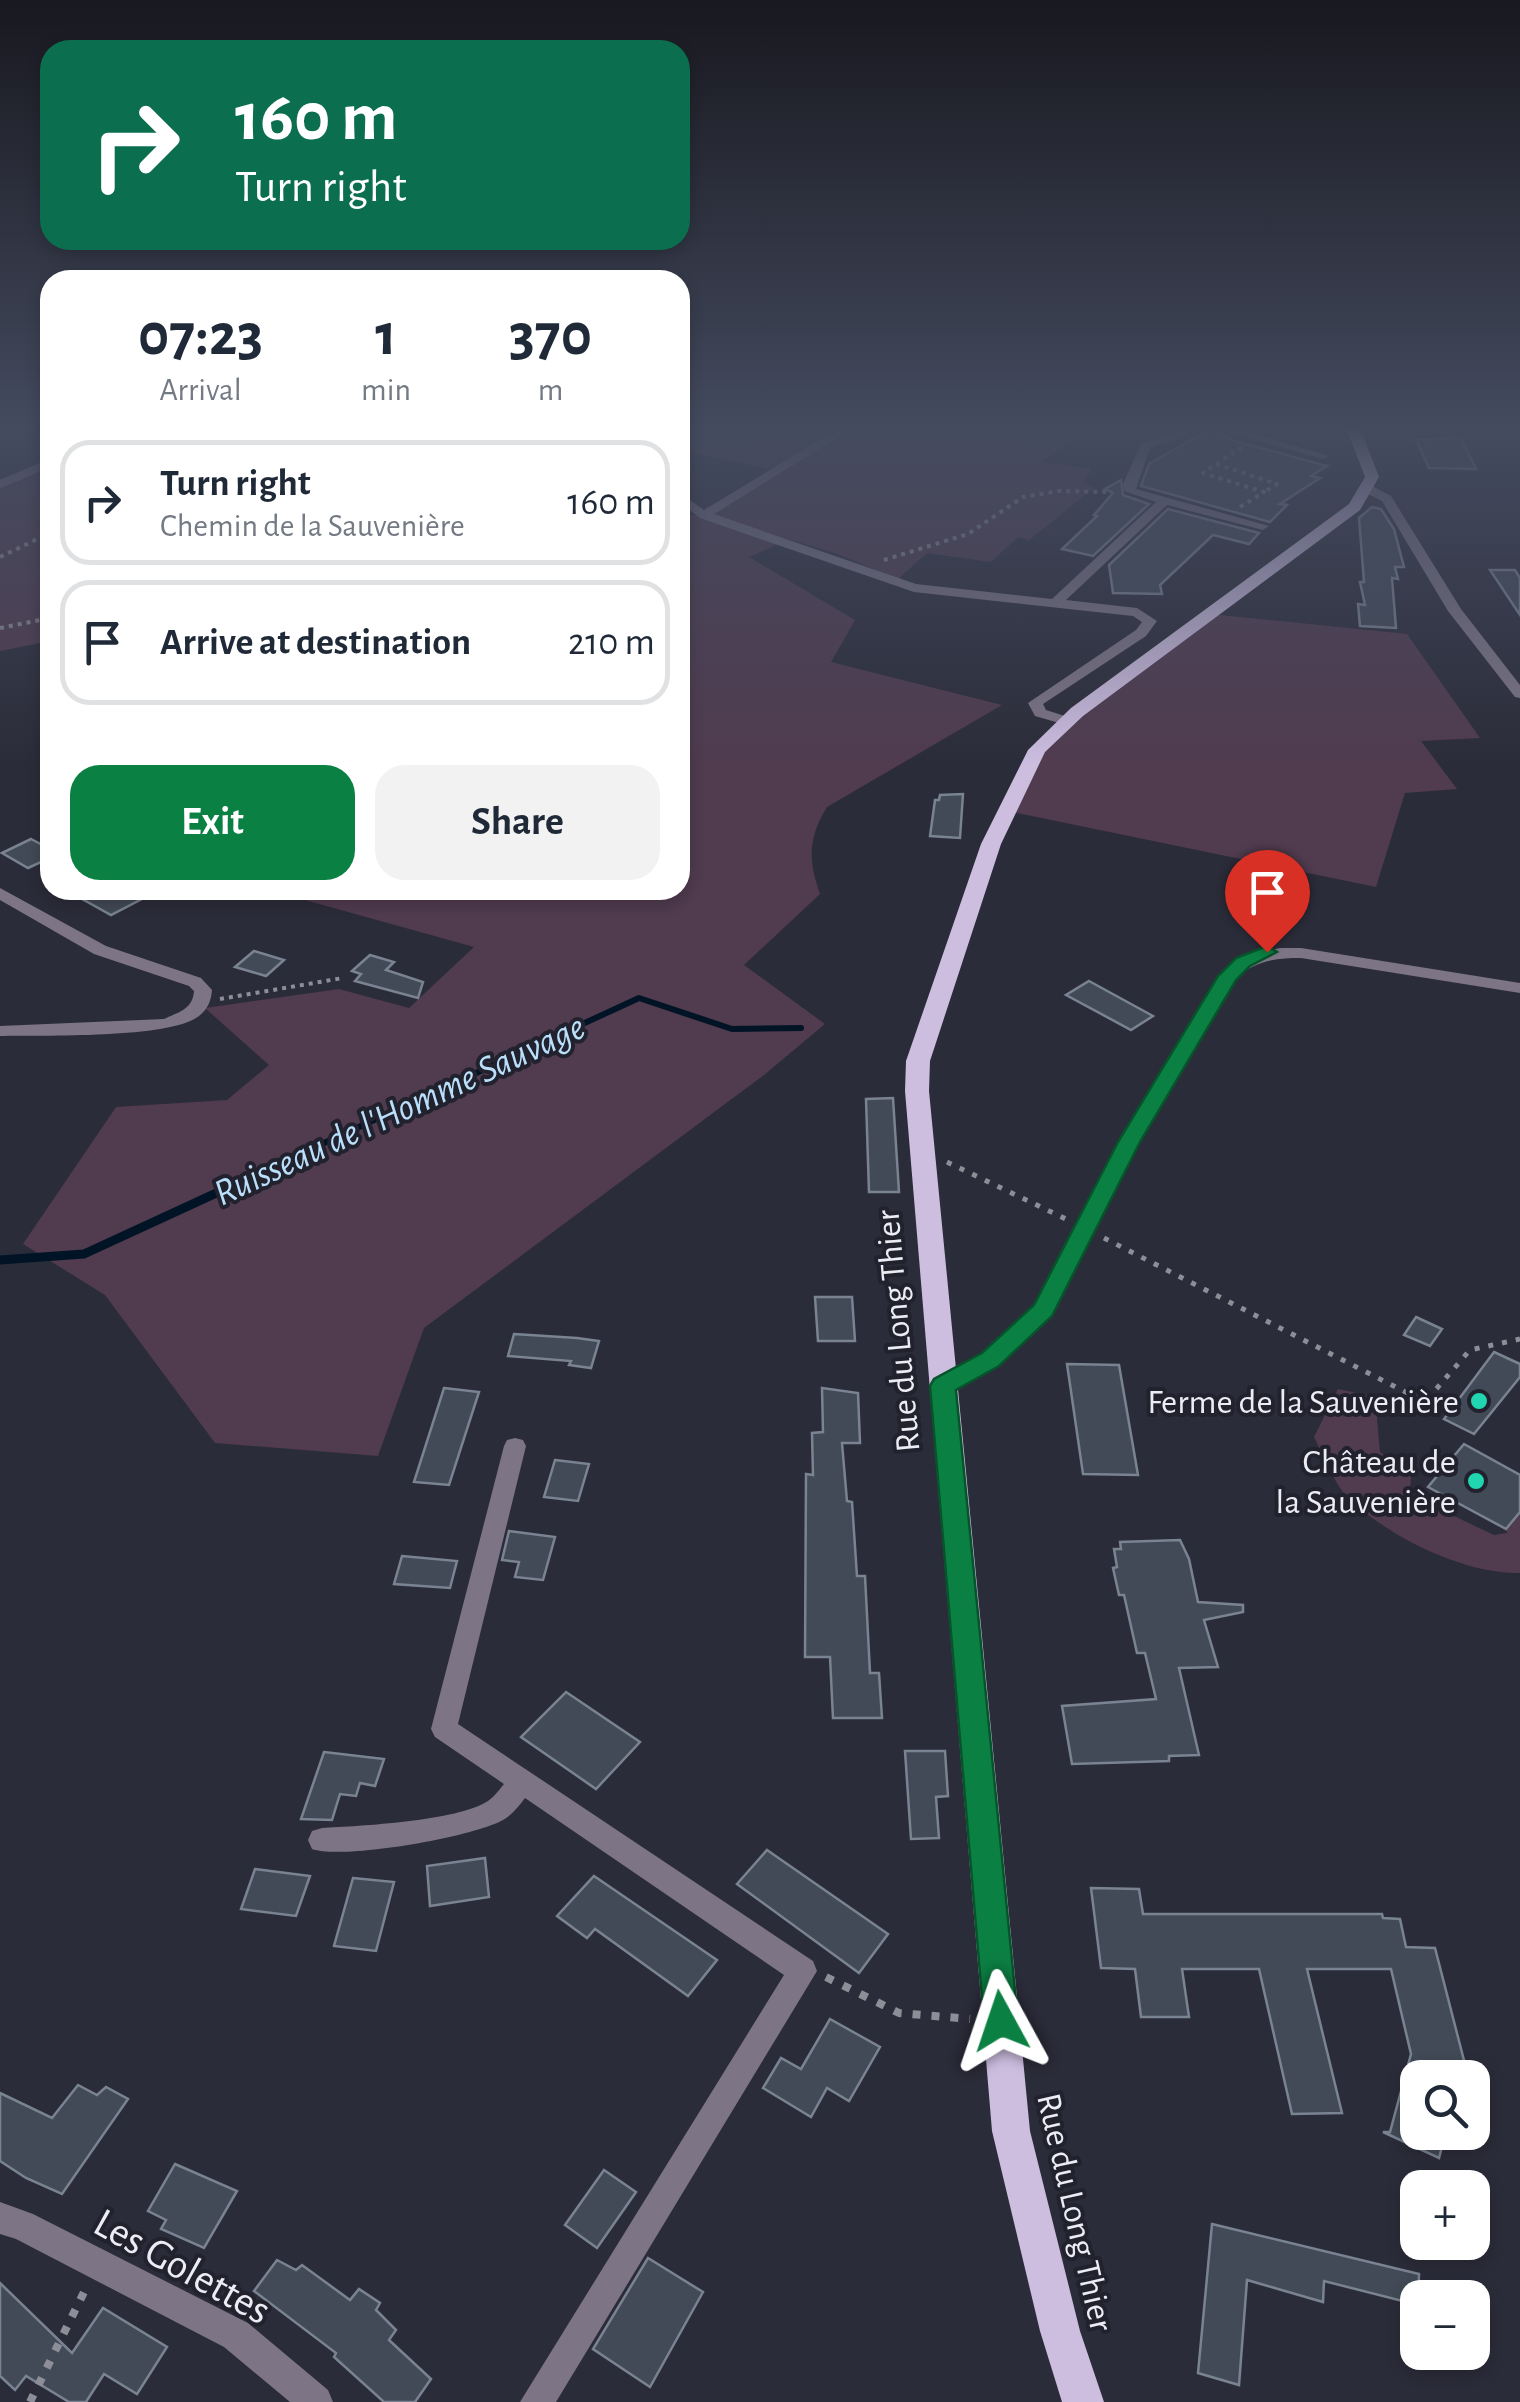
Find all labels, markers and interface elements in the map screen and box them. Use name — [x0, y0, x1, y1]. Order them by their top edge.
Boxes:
icon: right — [70, 80, 200, 210]
text: 160 m — [235, 83, 398, 153]
text: Turn right — [235, 165, 407, 210]
text: 07:23 — [138, 306, 263, 366]
text: 1 — [375, 306, 397, 366]
text: 370 — [509, 306, 592, 366]
text: Arrival — [159, 374, 242, 406]
text: min — [361, 374, 411, 406]
text: m — [538, 374, 563, 406]
text: Turn right — [160, 465, 310, 503]
icon: right — [75, 475, 130, 530]
text: 160 m — [567, 484, 655, 522]
text: Chemin de la Sauvenière — [160, 510, 465, 542]
icon: arrive — [75, 615, 130, 670]
text: Arrive at destination — [160, 624, 471, 662]
text: 210 m — [568, 624, 655, 662]
button: Exit — [70, 765, 355, 880]
button: Share — [375, 765, 660, 880]
pin — [1225, 850, 1310, 953]
icon: arrive — [1240, 865, 1295, 920]
water label: Ruisseau de l'Homme Sauvage — [209, 1008, 591, 1213]
street label: Rue du Long Thier — [870, 1208, 927, 1453]
place label: Ferme de la Sauvenière — [1147, 1385, 1459, 1420]
marker: Ferme de la Sauvenière — [1468, 1390, 1490, 1412]
place label: Château de la Sauvenière — [1276, 1445, 1456, 1520]
marker: Château de la Sauvenière — [1465, 1470, 1487, 1492]
position arrow — [949, 1969, 1053, 2073]
map controls — [1400, 2060, 1490, 2370]
button: search — [1400, 2060, 1490, 2150]
street label: Rue du Long Thier — [1030, 2090, 1119, 2335]
button: + — [1400, 2170, 1490, 2260]
street label: Les Golettes — [87, 2201, 277, 2332]
button: − — [1400, 2280, 1490, 2370]

